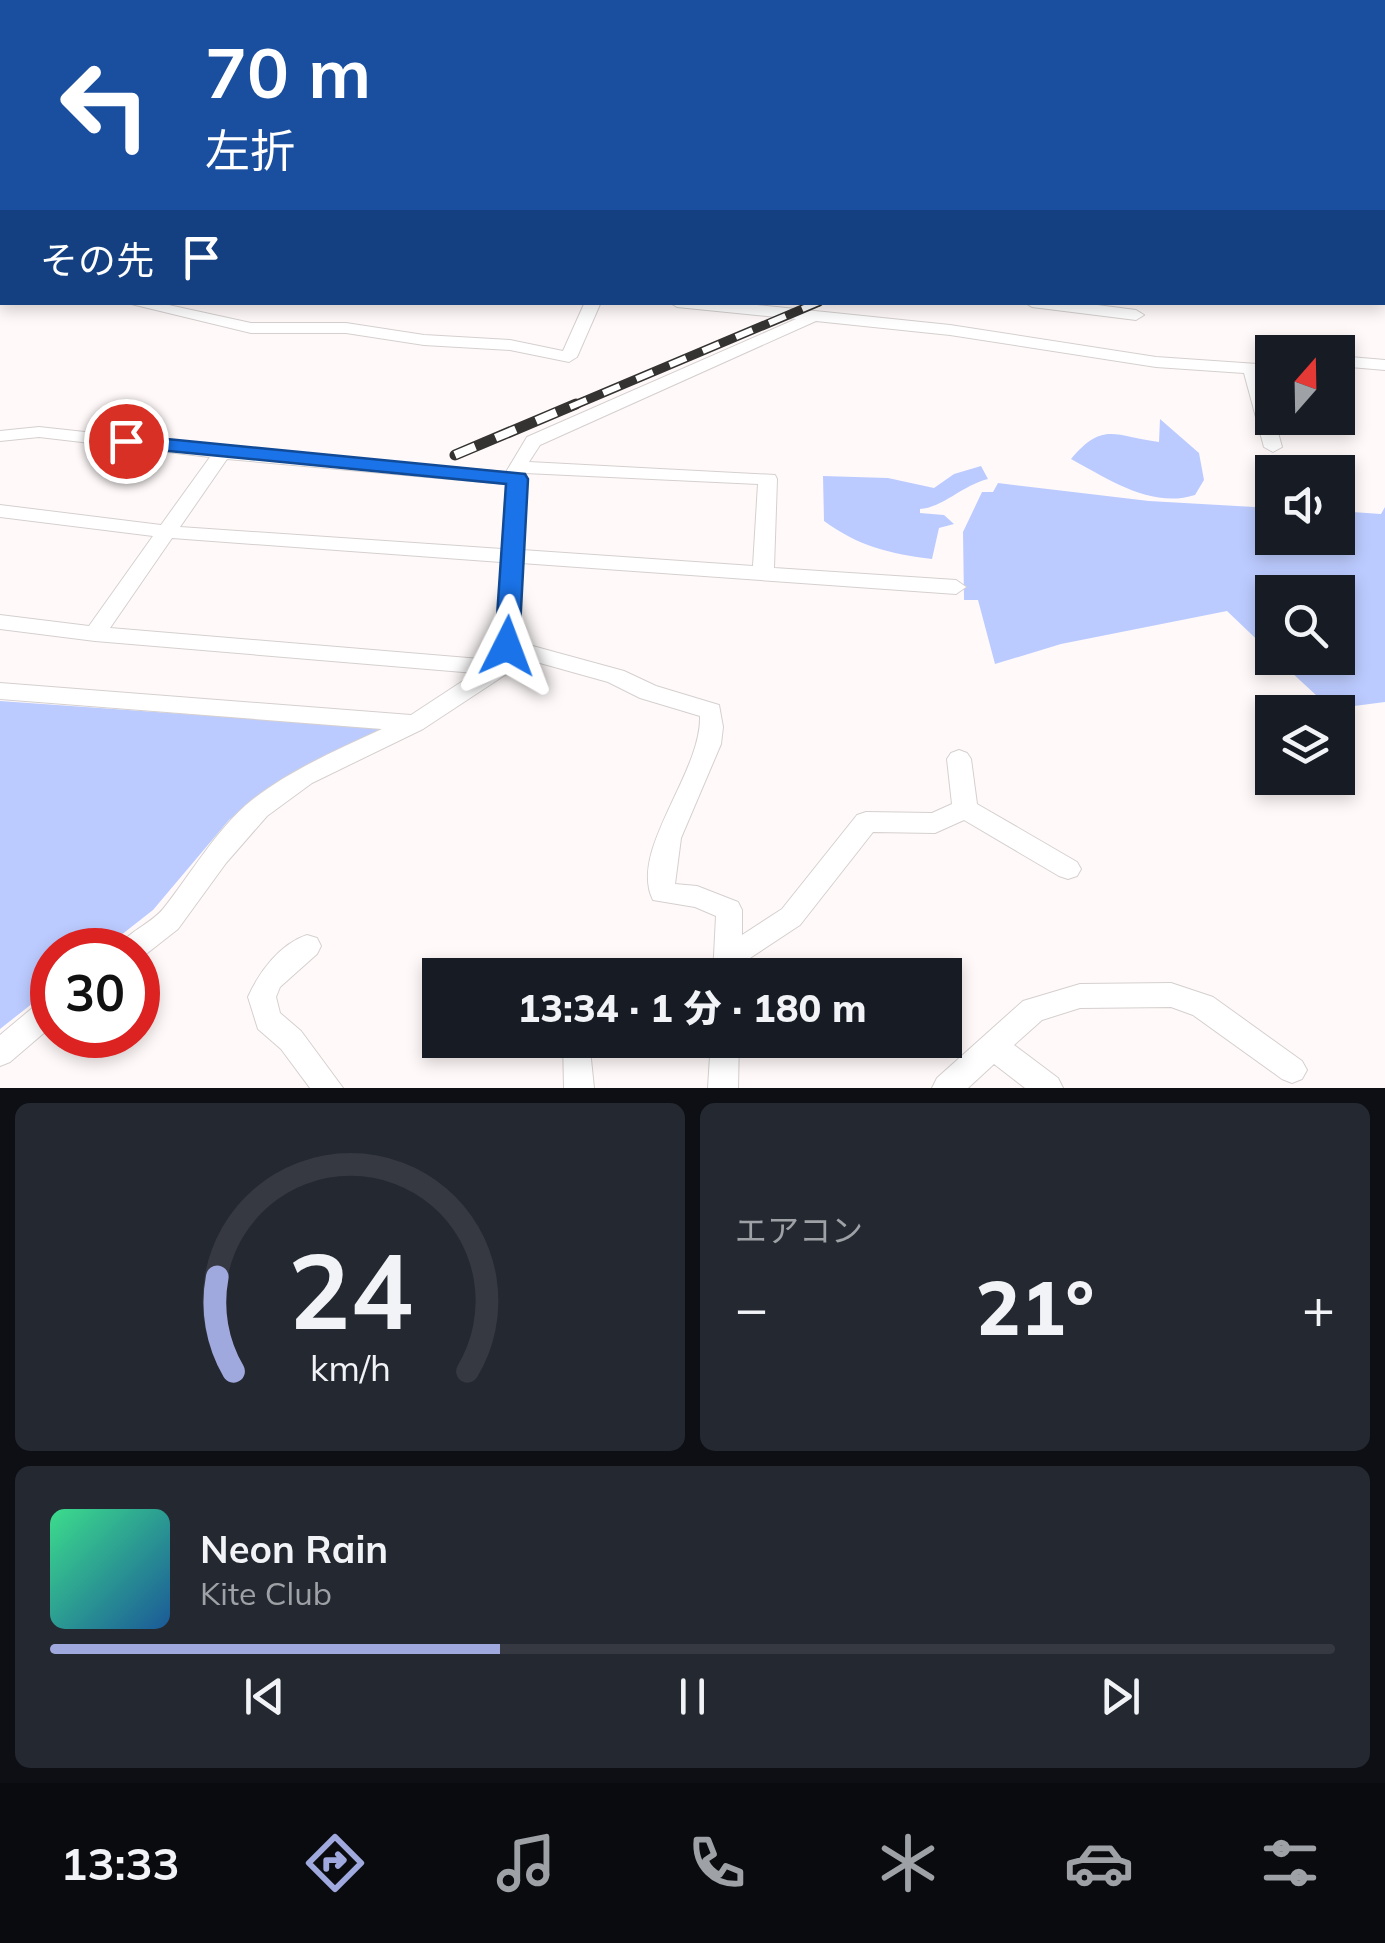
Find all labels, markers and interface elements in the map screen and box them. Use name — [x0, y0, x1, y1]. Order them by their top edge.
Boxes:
text: 70 m — [205, 28, 371, 116]
icon: left — [40, 40, 170, 170]
text: 左折 — [205, 122, 295, 178]
icon: arrive — [174, 230, 229, 285]
text: その先 — [40, 236, 154, 284]
north arrow — [1255, 335, 1355, 435]
map controls — [1255, 335, 1355, 795]
pin — [84, 399, 169, 484]
icon: arrive — [99, 414, 154, 469]
button: sound — [1255, 455, 1355, 555]
button: search — [1255, 575, 1355, 675]
position arrow — [455, 594, 559, 698]
button: layers — [1255, 695, 1355, 795]
speed limit sign: 30 — [30, 928, 160, 1058]
text: 13:34 · 1 分 · 180 m — [517, 984, 867, 1032]
text: エアコン — [735, 1210, 863, 1250]
text: 24 — [288, 1224, 412, 1355]
text: 21° — [976, 1260, 1094, 1354]
text: − — [735, 1273, 768, 1342]
text: + — [1302, 1273, 1335, 1342]
text: km/h — [310, 1345, 390, 1390]
text: Neon Rain — [200, 1525, 388, 1573]
text: Kite Club — [200, 1573, 332, 1613]
icon: previous — [237, 1669, 292, 1724]
icon: pause — [665, 1669, 720, 1724]
icon: next — [1093, 1669, 1148, 1724]
icon: directions — [300, 1828, 370, 1898]
icon: music — [491, 1828, 561, 1898]
icon: phone — [682, 1828, 752, 1898]
icon: climate — [873, 1828, 943, 1898]
icon: car — [1064, 1828, 1134, 1898]
icon: filters — [1255, 1828, 1325, 1898]
text: 13:33 — [60, 1835, 180, 1891]

